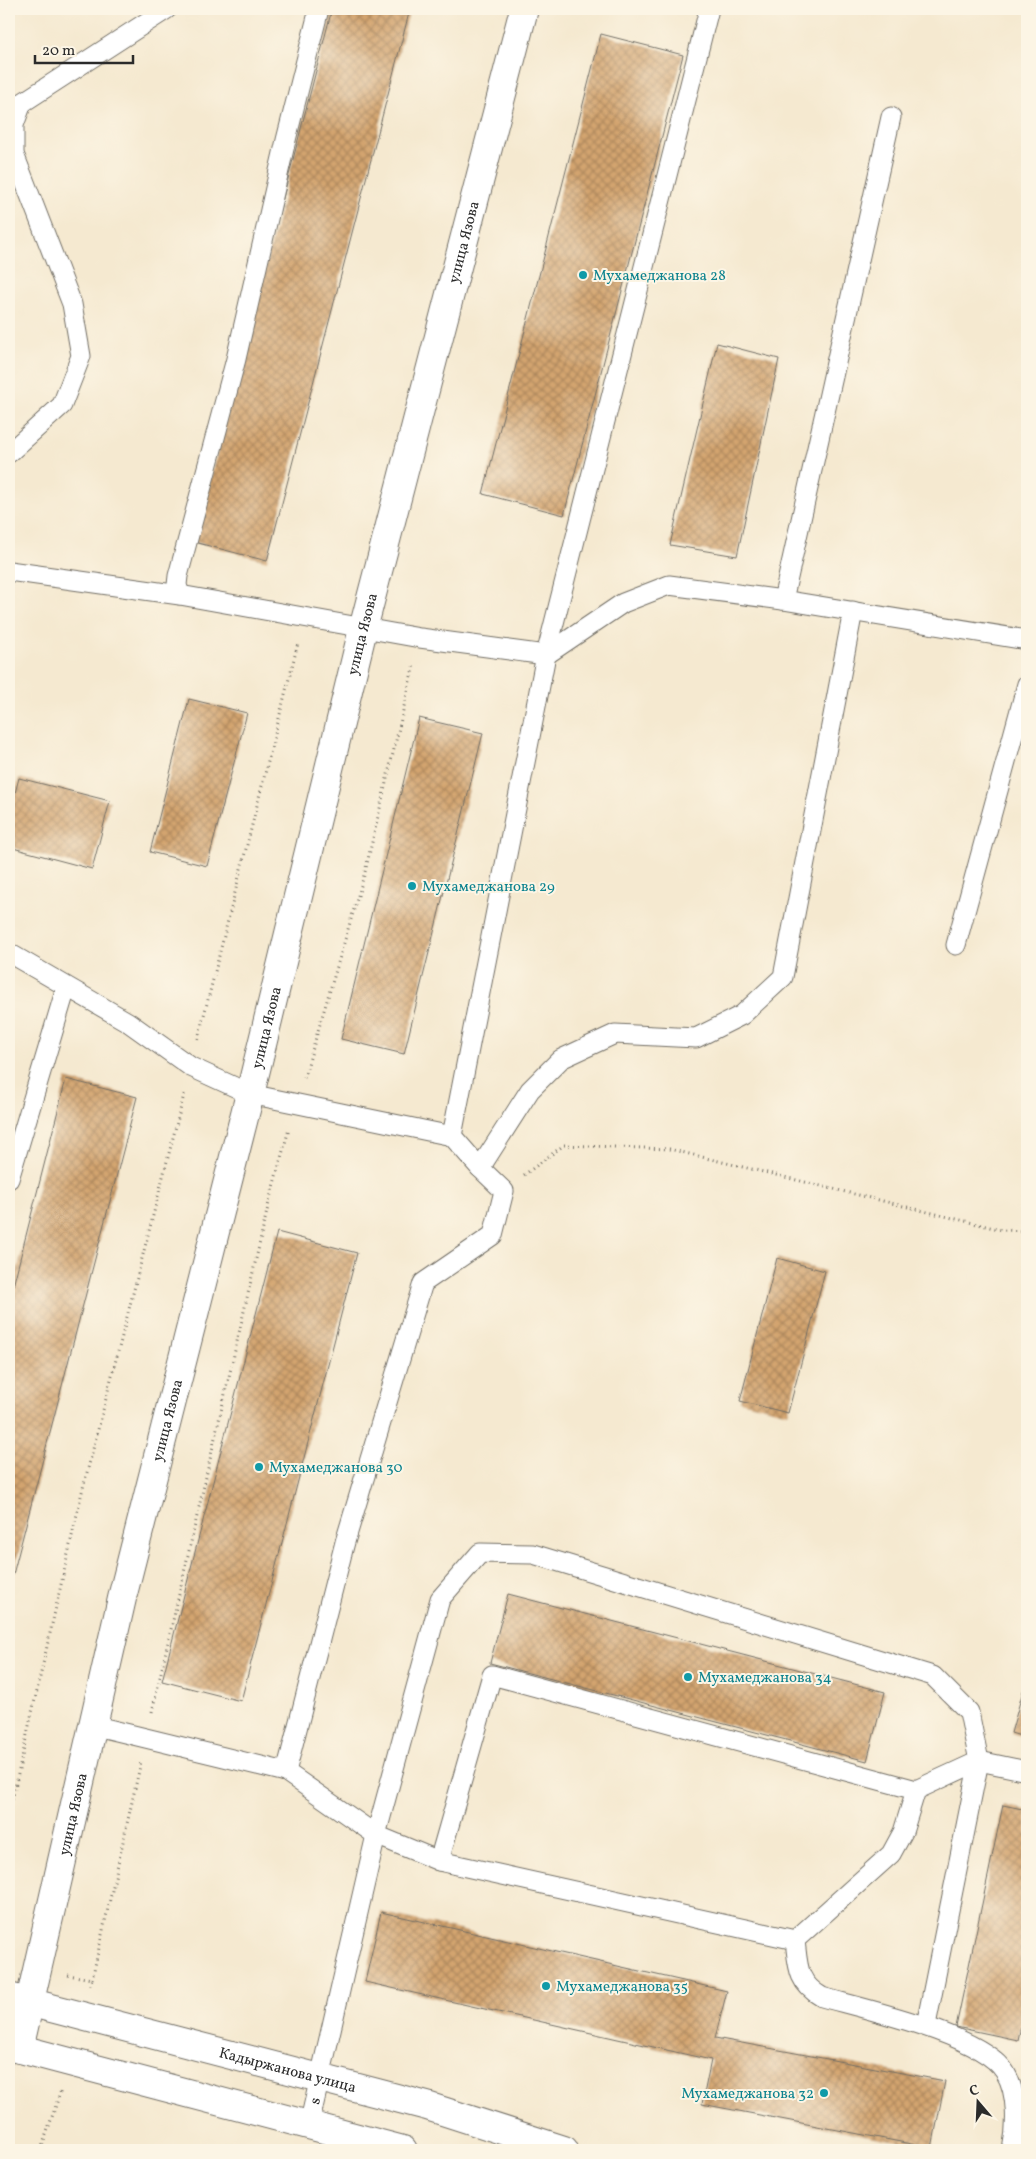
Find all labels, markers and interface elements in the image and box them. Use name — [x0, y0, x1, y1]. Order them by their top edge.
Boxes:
scale bar — [35, 32, 132, 64]
text: 20 m — [42, 41, 75, 62]
street label: улица Язова — [444, 199, 486, 286]
place label: Мухамеджанова 28 — [593, 266, 726, 287]
marker: Мухамеджанова 28 — [577, 269, 589, 281]
street label: улица Язова — [343, 591, 384, 678]
place label: Мухамеджанова 29 — [422, 877, 555, 898]
marker: Мухамеджанова 29 — [406, 880, 418, 892]
street label: улица Язова — [247, 985, 288, 1071]
street label: улица Язова — [148, 1377, 189, 1464]
place label: Мухамеджанова 30 — [269, 1458, 403, 1479]
marker: Мухамеджанова 30 — [253, 1461, 265, 1473]
place label: Мухамеджанова 34 — [698, 1668, 832, 1689]
marker: Мухамеджанова 34 — [682, 1671, 694, 1683]
street label: улица Язова — [55, 1771, 94, 1858]
place label: Мухамеджанова 35 — [556, 1977, 688, 1998]
marker: Мухамеджанова 35 — [540, 1980, 552, 1992]
street label: Кадыржанова улица — [216, 2043, 358, 2099]
north arrow — [954, 2076, 1004, 2126]
text: С — [967, 2081, 982, 2102]
place label: Мухамеджанова 32 — [681, 2084, 814, 2105]
marker: Мухамеджанова 32 — [818, 2087, 830, 2099]
street label: s — [305, 2095, 327, 2106]

